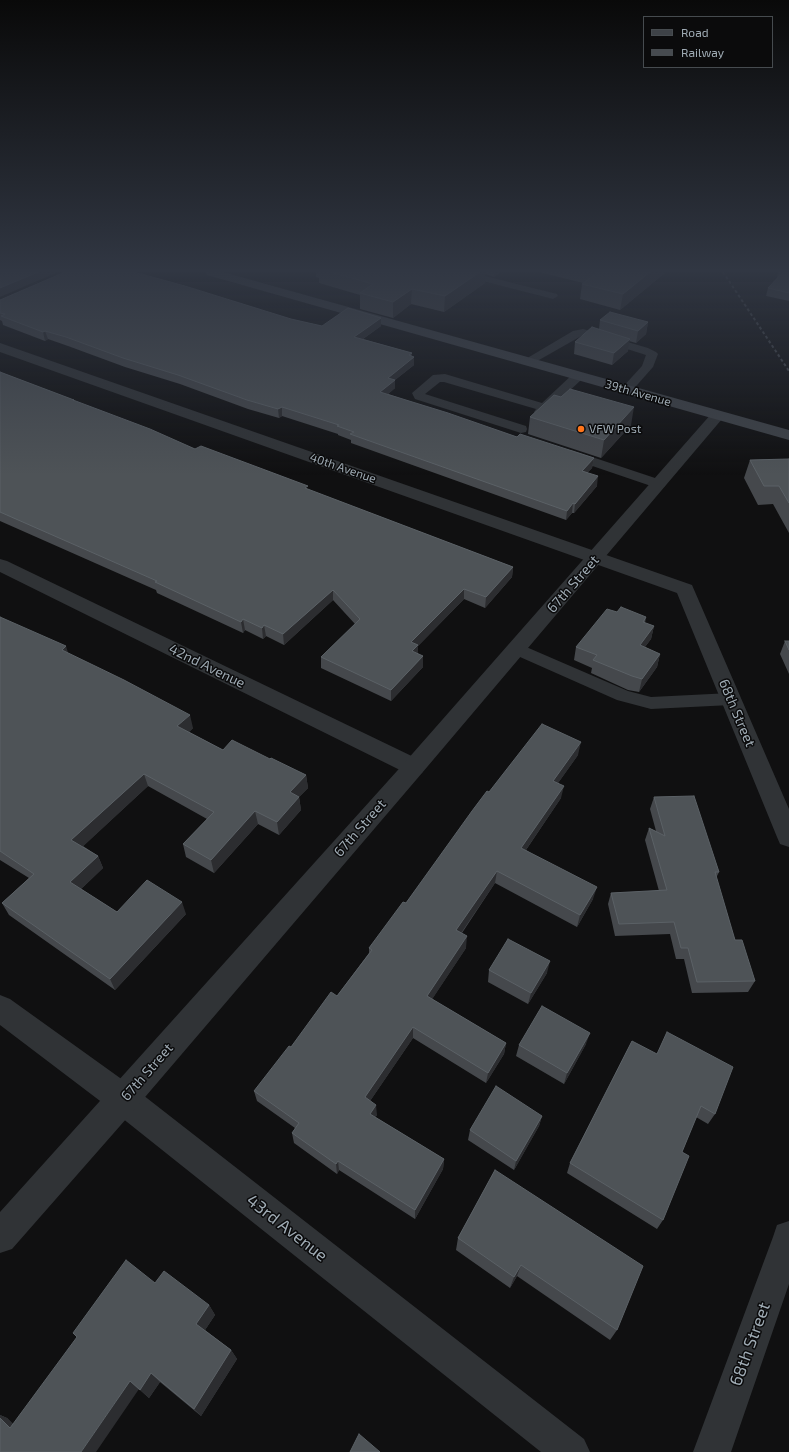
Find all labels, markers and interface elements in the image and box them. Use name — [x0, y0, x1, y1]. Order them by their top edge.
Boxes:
legend — [643, 16, 773, 68]
text: Road — [681, 25, 709, 39]
text: Railway — [681, 45, 724, 59]
street label: 39th Avenue — [603, 377, 673, 409]
place label: VFW Post — [589, 422, 641, 436]
marker: VFW Post — [576, 424, 586, 434]
street label: 40th Avenue — [308, 450, 378, 486]
street label: 67th Street — [543, 552, 603, 616]
street label: 42nd Avenue — [166, 640, 248, 692]
street label: 68th Street — [715, 677, 759, 749]
street label: 67th Street — [330, 796, 390, 860]
street label: 67th Street — [117, 1040, 177, 1104]
street label: 43rd Avenue — [242, 1190, 332, 1266]
street label: 68th Street — [725, 1299, 775, 1389]

